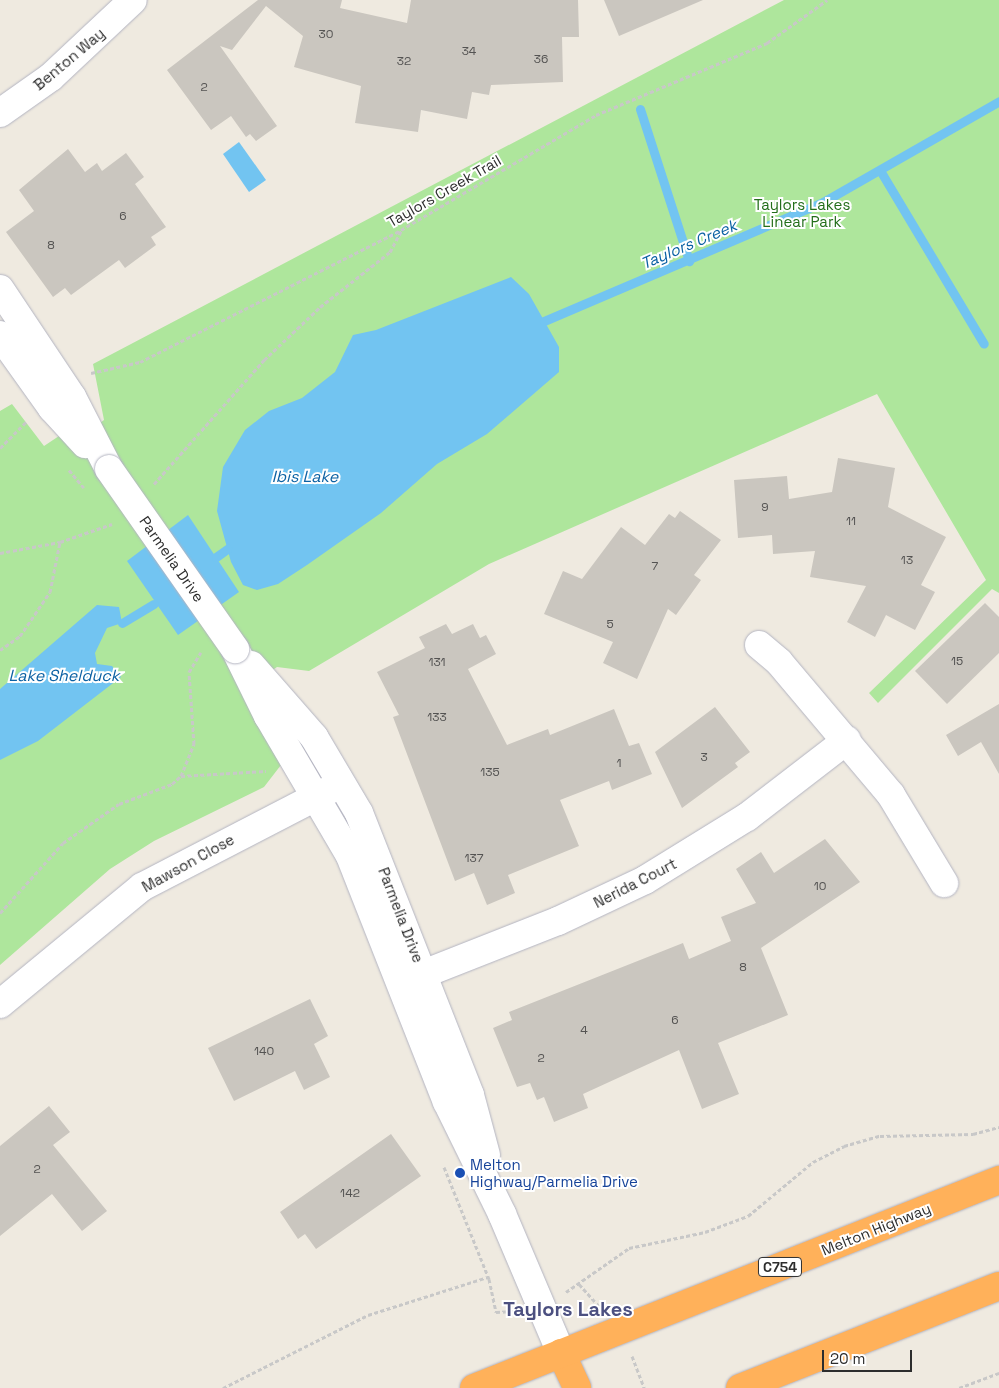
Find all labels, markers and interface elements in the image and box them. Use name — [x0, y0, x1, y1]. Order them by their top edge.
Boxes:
street label: Benton Way — [30, 24, 108, 94]
house number: 30 — [319, 28, 333, 42]
house number: 34 — [462, 45, 476, 59]
house number: 36 — [534, 53, 548, 67]
house number: 32 — [397, 55, 411, 69]
house number: 2 — [200, 81, 208, 95]
street label: Taylors Creek Trail — [384, 151, 504, 231]
park label: Taylors Lakes Linear Park — [754, 195, 850, 230]
house number: 6 — [119, 210, 127, 224]
water label: Taylors Creek — [638, 216, 740, 274]
house number: 8 — [47, 239, 55, 253]
water label: Ibis Lake — [272, 467, 338, 487]
house number: 9 — [761, 501, 769, 515]
street label: Parmelia Drive — [136, 513, 208, 605]
house number: 11 — [846, 515, 856, 529]
house number: 13 — [901, 554, 913, 568]
house number: 7 — [652, 560, 658, 574]
house number: 5 — [606, 618, 614, 632]
house number: 15 — [951, 655, 963, 669]
house number: 131 — [428, 656, 446, 670]
water label: Lake Shelduck — [9, 666, 119, 686]
house number: 133 — [427, 711, 447, 725]
house number: 3 — [700, 751, 708, 765]
house number: 1 — [616, 757, 622, 771]
house number: 135 — [480, 766, 500, 780]
street label: Mawson Close — [139, 830, 237, 896]
house number: 137 — [464, 852, 484, 866]
street label: Nerida Court — [590, 854, 680, 912]
street label: Parmelia Drive — [375, 865, 427, 965]
house number: 10 — [814, 880, 826, 894]
house number: 8 — [739, 961, 747, 975]
house number: 6 — [671, 1014, 679, 1028]
house number: 4 — [580, 1024, 588, 1038]
house number: 140 — [254, 1045, 274, 1059]
house number: 2 — [537, 1052, 545, 1066]
place label: Melton Highway/Parmelia Drive — [470, 1155, 638, 1190]
house number: 2 — [33, 1163, 41, 1177]
marker: Melton Highway/Parmelia Drive — [454, 1167, 466, 1179]
house number: 142 — [340, 1187, 360, 1201]
street label: Melton Highway — [819, 1199, 933, 1259]
road number: C754 — [758, 1256, 802, 1278]
district label: Taylors Lakes — [503, 1297, 633, 1321]
scale bar — [824, 1340, 914, 1372]
text: 20 m — [830, 1349, 865, 1368]

